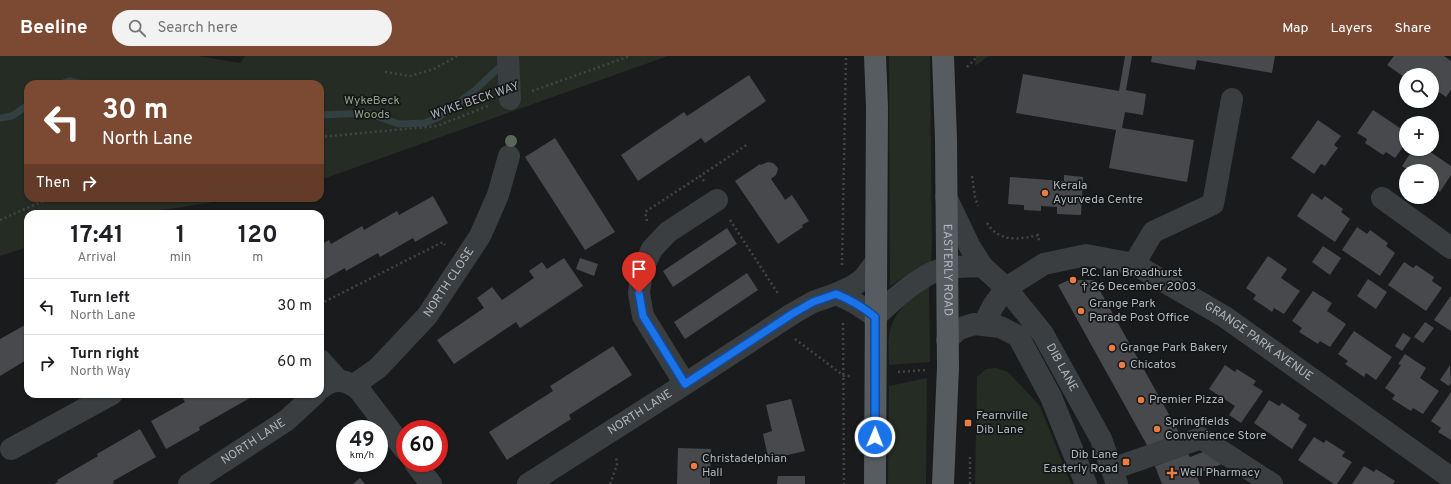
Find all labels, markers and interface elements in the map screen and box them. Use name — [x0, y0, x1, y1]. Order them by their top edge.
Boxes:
search box — [112, 10, 392, 46]
text: Beeline — [20, 16, 88, 40]
icon: search — [126, 17, 148, 39]
text: Search here — [158, 19, 238, 38]
text: Map — [1282, 20, 1308, 37]
text: Layers — [1330, 20, 1372, 37]
text: Share — [1394, 20, 1431, 37]
map controls — [1399, 68, 1439, 204]
button: search — [1399, 68, 1439, 108]
street label: WYKE BECK WAY — [429, 78, 522, 124]
text: 30 m — [102, 93, 168, 129]
park label: WykeBeck Woods — [344, 93, 400, 123]
icon: left — [36, 96, 88, 148]
button: + — [1399, 116, 1439, 156]
text: North Lane — [102, 128, 193, 151]
button: − — [1399, 164, 1439, 204]
icon: right — [78, 172, 100, 194]
text: Then — [36, 174, 70, 193]
place label: Kerala Ayurveda Centre — [1053, 178, 1143, 208]
marker: Kerala Ayurveda Centre — [1040, 188, 1050, 198]
text: 17:41 — [70, 221, 124, 251]
text: 1 — [176, 221, 185, 251]
text: 120 — [238, 221, 278, 251]
street label: EASTERLY ROAD — [939, 224, 956, 316]
street label: NORTH CLOSE — [420, 244, 478, 321]
text: Arrival — [78, 250, 116, 266]
text: min — [170, 250, 191, 266]
text: m — [252, 250, 263, 266]
pin — [622, 252, 656, 293]
icon: arrive — [628, 258, 650, 280]
place label: P.C. Ian Broadhurst † 26 December 2003 — [1081, 265, 1196, 295]
marker: P.C. Ian Broadhurst † 26 December 2003 — [1068, 275, 1078, 285]
text: Turn left — [70, 289, 130, 308]
icon: left — [36, 296, 58, 318]
place label: Grange Park Parade Post Office — [1089, 296, 1189, 326]
text: 30 m — [277, 297, 312, 316]
street label: GRANGE PARK AVENUE — [1201, 299, 1316, 385]
marker: Grange Park Parade Post Office — [1076, 306, 1086, 316]
text: North Lane — [70, 308, 135, 324]
place label: Grange Park Bakery — [1120, 340, 1228, 356]
street label: DIB LANE — [1042, 341, 1081, 395]
marker: Grange Park Bakery — [1107, 343, 1117, 353]
text: Turn right — [70, 345, 139, 364]
icon: right — [36, 352, 58, 374]
text: 60 m — [277, 353, 312, 372]
place label: Chicatos — [1130, 357, 1176, 373]
marker: Chicatos — [1117, 360, 1127, 370]
text: North Way — [70, 364, 131, 380]
street label: NORTH LANE — [605, 386, 676, 439]
place label: Premier Pizza — [1149, 392, 1224, 408]
marker: Premier Pizza — [1136, 395, 1146, 405]
place label: Fearnville Dib Lane — [976, 408, 1028, 438]
place label: Springfields Convenience Store — [1165, 414, 1267, 444]
street label: NORTH LANE — [218, 415, 289, 469]
position arrow — [854, 416, 896, 458]
marker: Fearnville Dib Lane — [963, 418, 973, 428]
speed limit sign: 60 — [396, 420, 448, 472]
marker: Springfields Convenience Store — [1152, 424, 1162, 434]
text: 49 — [349, 428, 375, 454]
place label: Dib Lane Easterly Road — [1043, 447, 1118, 477]
text: km/h — [350, 449, 374, 462]
place label: Christadelphian Hall — [702, 451, 787, 481]
marker: Dib Lane Easterly Road — [1121, 457, 1131, 467]
marker: Christadelphian Hall — [689, 461, 699, 471]
place label: Well Pharmacy — [1180, 465, 1260, 481]
marker: Well Pharmacy — [1167, 468, 1177, 478]

